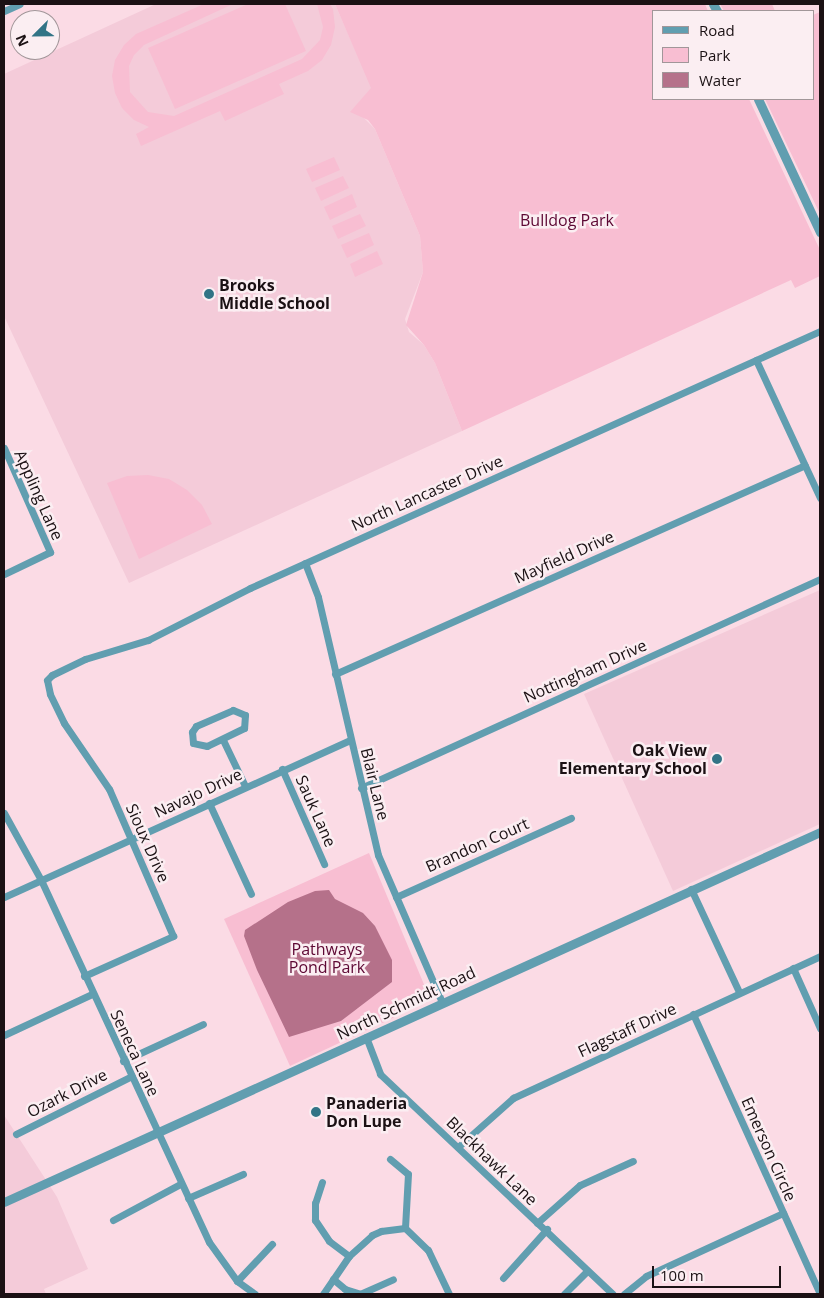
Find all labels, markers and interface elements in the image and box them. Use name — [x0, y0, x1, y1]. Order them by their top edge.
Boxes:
north arrow — [10, 10, 60, 60]
legend — [652, 10, 814, 100]
text: Road — [699, 20, 735, 40]
text: N — [11, 32, 33, 50]
text: Park — [699, 45, 730, 65]
text: Water — [699, 70, 741, 90]
park label: Bulldog Park — [520, 210, 614, 230]
place label: Brooks Middle School — [219, 275, 330, 313]
marker: Brooks Middle School — [203, 288, 215, 300]
street label: Appling Lane — [11, 447, 67, 543]
street label: North Lancaster Drive — [348, 451, 506, 535]
street label: Mayfield Drive — [511, 526, 617, 588]
street label: Nottingham Drive — [521, 635, 649, 707]
place label: Oak View Elementary School — [559, 740, 707, 778]
street label: Blair Lane — [357, 746, 393, 822]
marker: Oak View Elementary School — [711, 753, 723, 765]
street label: Navajo Drive — [151, 764, 245, 822]
street label: Sauk Lane — [292, 772, 340, 850]
street label: Sioux Drive — [122, 801, 174, 885]
street label: Brandon Court — [423, 814, 531, 876]
park label: Pathways Pond Park — [289, 939, 365, 977]
street label: North Schmidt Road — [334, 962, 478, 1044]
street label: Flagstaff Drive — [575, 999, 679, 1061]
street label: Seneca Lane — [107, 1007, 163, 1099]
street label: Ozark Drive — [24, 1065, 110, 1121]
place label: Panaderia Don Lupe — [326, 1093, 407, 1131]
street label: Emerson Circle — [737, 1094, 801, 1204]
marker: Panaderia Don Lupe — [310, 1106, 322, 1118]
street label: Blackhawk Lane — [443, 1113, 541, 1209]
scale bar — [654, 1256, 783, 1288]
text: 100 m — [660, 1265, 704, 1285]

